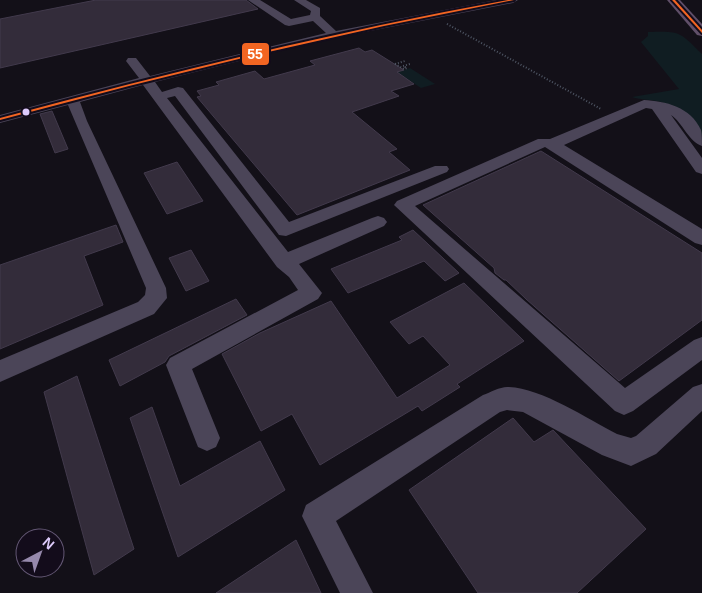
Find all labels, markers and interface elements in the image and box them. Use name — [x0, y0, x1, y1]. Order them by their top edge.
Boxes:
line badge: 55 — [241, 42, 270, 66]
text: 55 — [247, 46, 263, 62]
unlabelled marker — [21, 107, 31, 117]
north arrow — [15, 528, 65, 578]
text: N — [39, 534, 58, 553]

